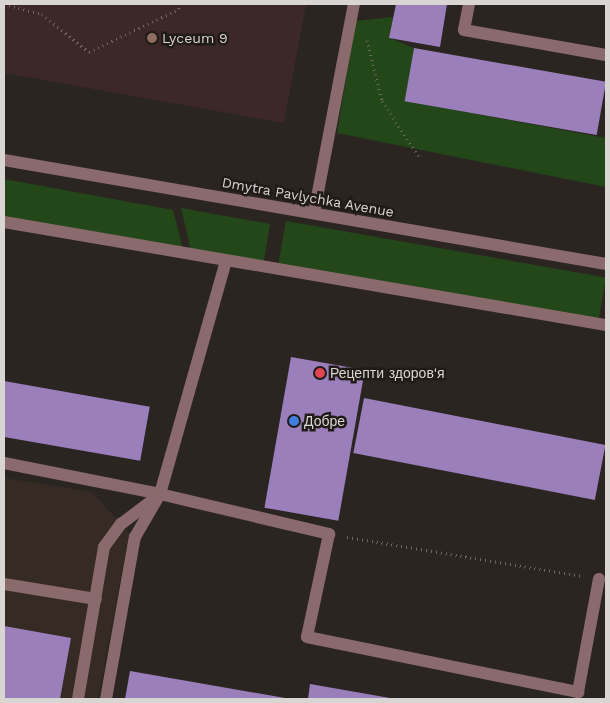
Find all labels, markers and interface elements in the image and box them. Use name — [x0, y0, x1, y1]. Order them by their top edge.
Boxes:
place label: Lyceum 9 — [162, 30, 228, 46]
marker: Lyceum 9 — [146, 32, 158, 44]
street label: Dmytra Pavlychka Avenue — [220, 173, 396, 221]
place label: Рецепти здоров'я — [330, 365, 445, 381]
marker: Рецепти здоров'я — [314, 367, 326, 379]
place label: Добре — [304, 413, 345, 429]
marker: Добре — [288, 415, 300, 427]

